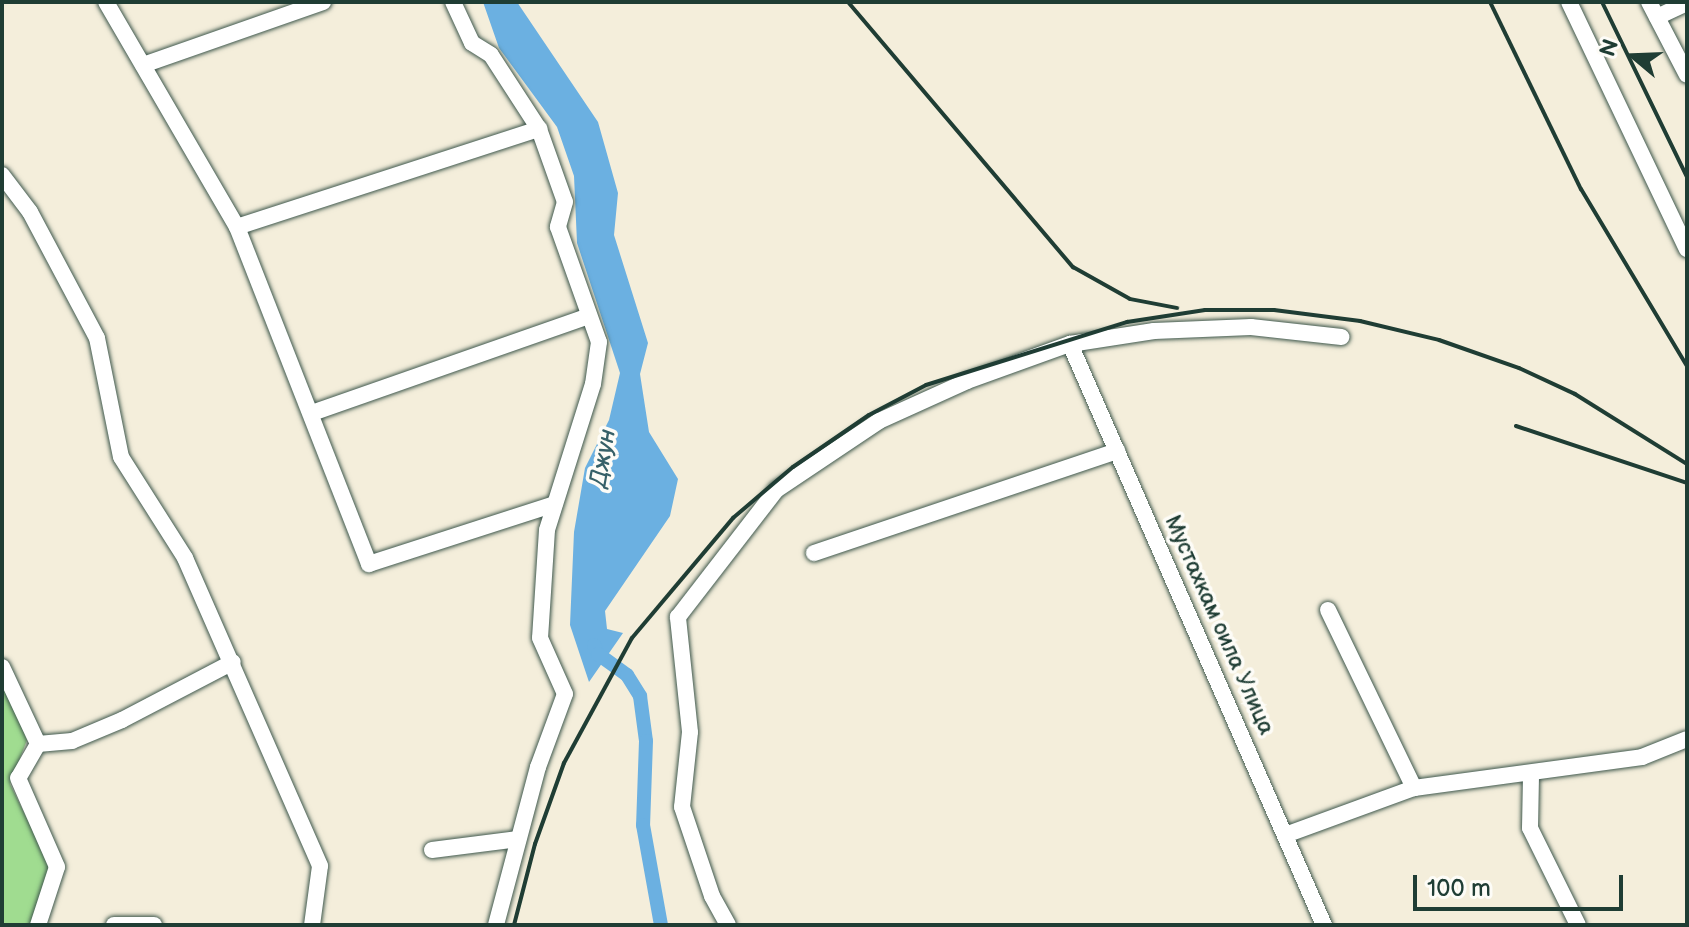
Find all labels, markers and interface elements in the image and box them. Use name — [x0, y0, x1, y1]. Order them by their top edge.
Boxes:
north arrow — [1593, 16, 1673, 96]
text: N — [1594, 36, 1625, 60]
water label: Джун — [584, 427, 622, 489]
street label: Мустахкам оила Улица — [1159, 511, 1279, 739]
scale bar — [1417, 859, 1627, 909]
text: 100 m — [1427, 874, 1491, 903]

